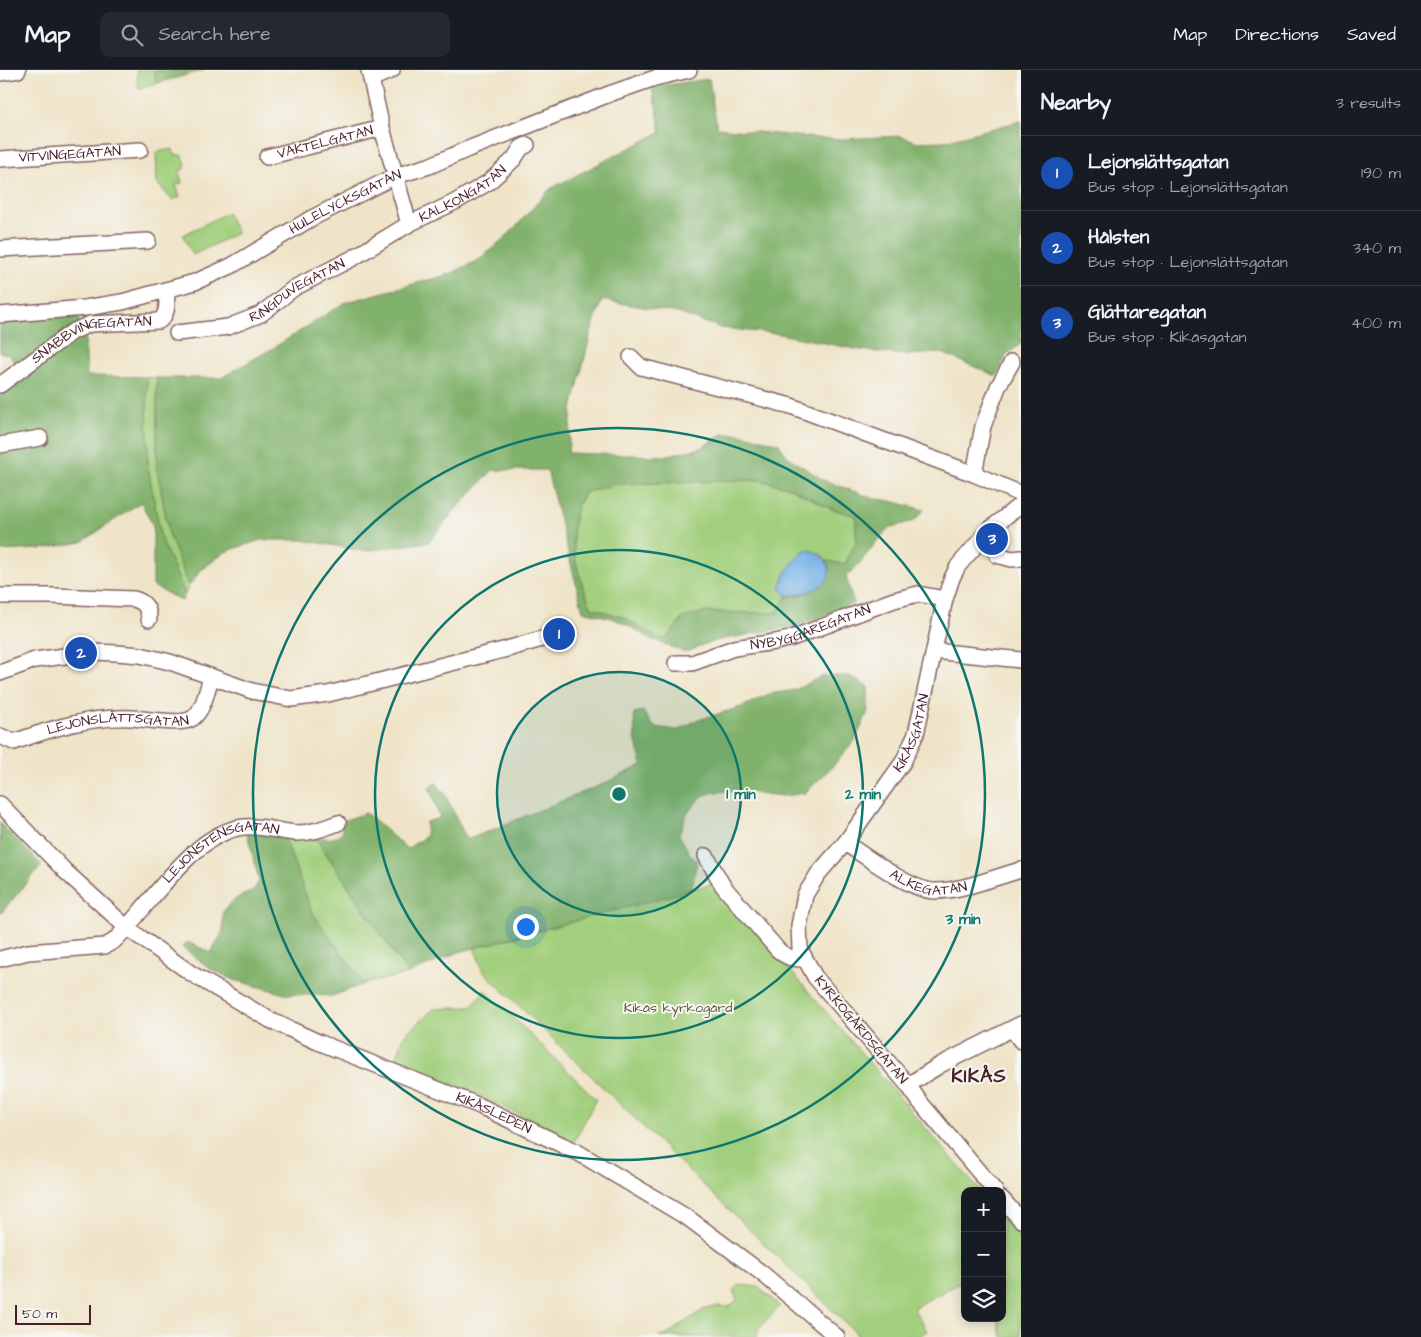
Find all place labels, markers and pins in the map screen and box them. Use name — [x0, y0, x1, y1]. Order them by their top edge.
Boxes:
pin: 3 — [976, 520, 1008, 558]
pin: 1 — [543, 615, 575, 653]
pin: 2 — [65, 634, 97, 672]
centre of rings — [610, 785, 628, 803]

